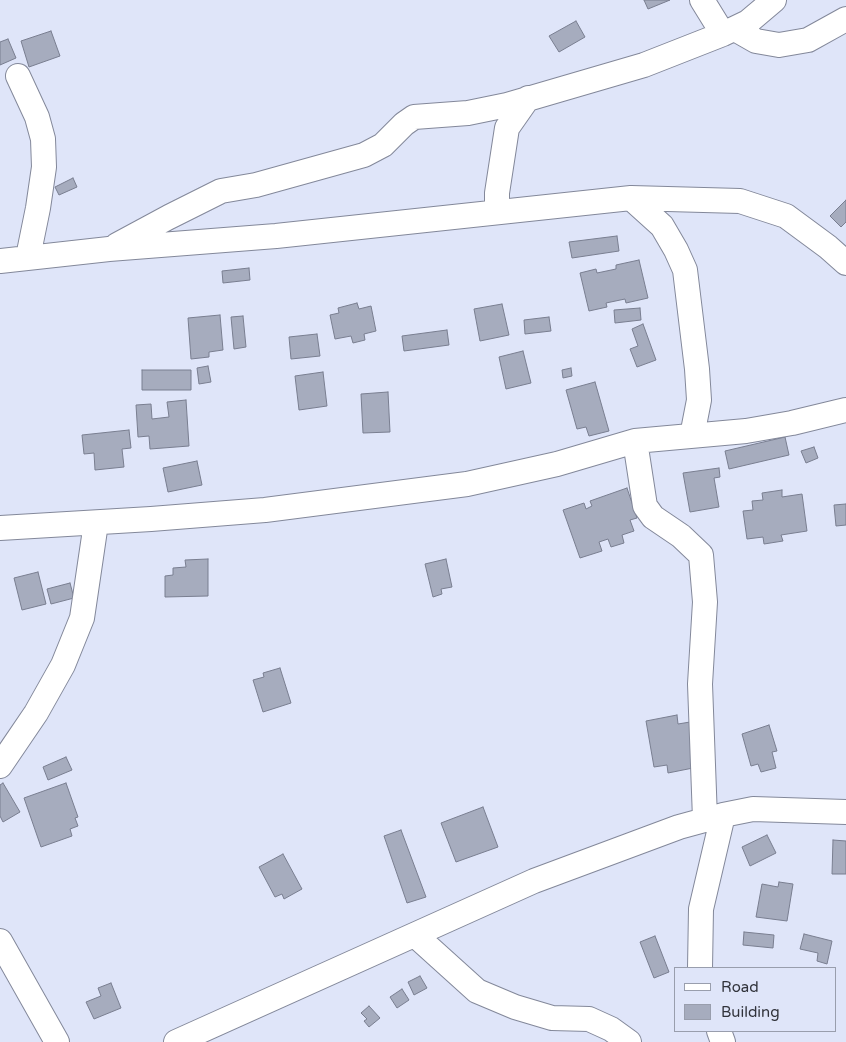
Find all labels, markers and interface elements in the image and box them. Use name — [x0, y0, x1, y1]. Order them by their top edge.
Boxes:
legend — [674, 967, 836, 1032]
text: Road — [721, 978, 759, 996]
text: Building — [721, 1003, 780, 1021]

